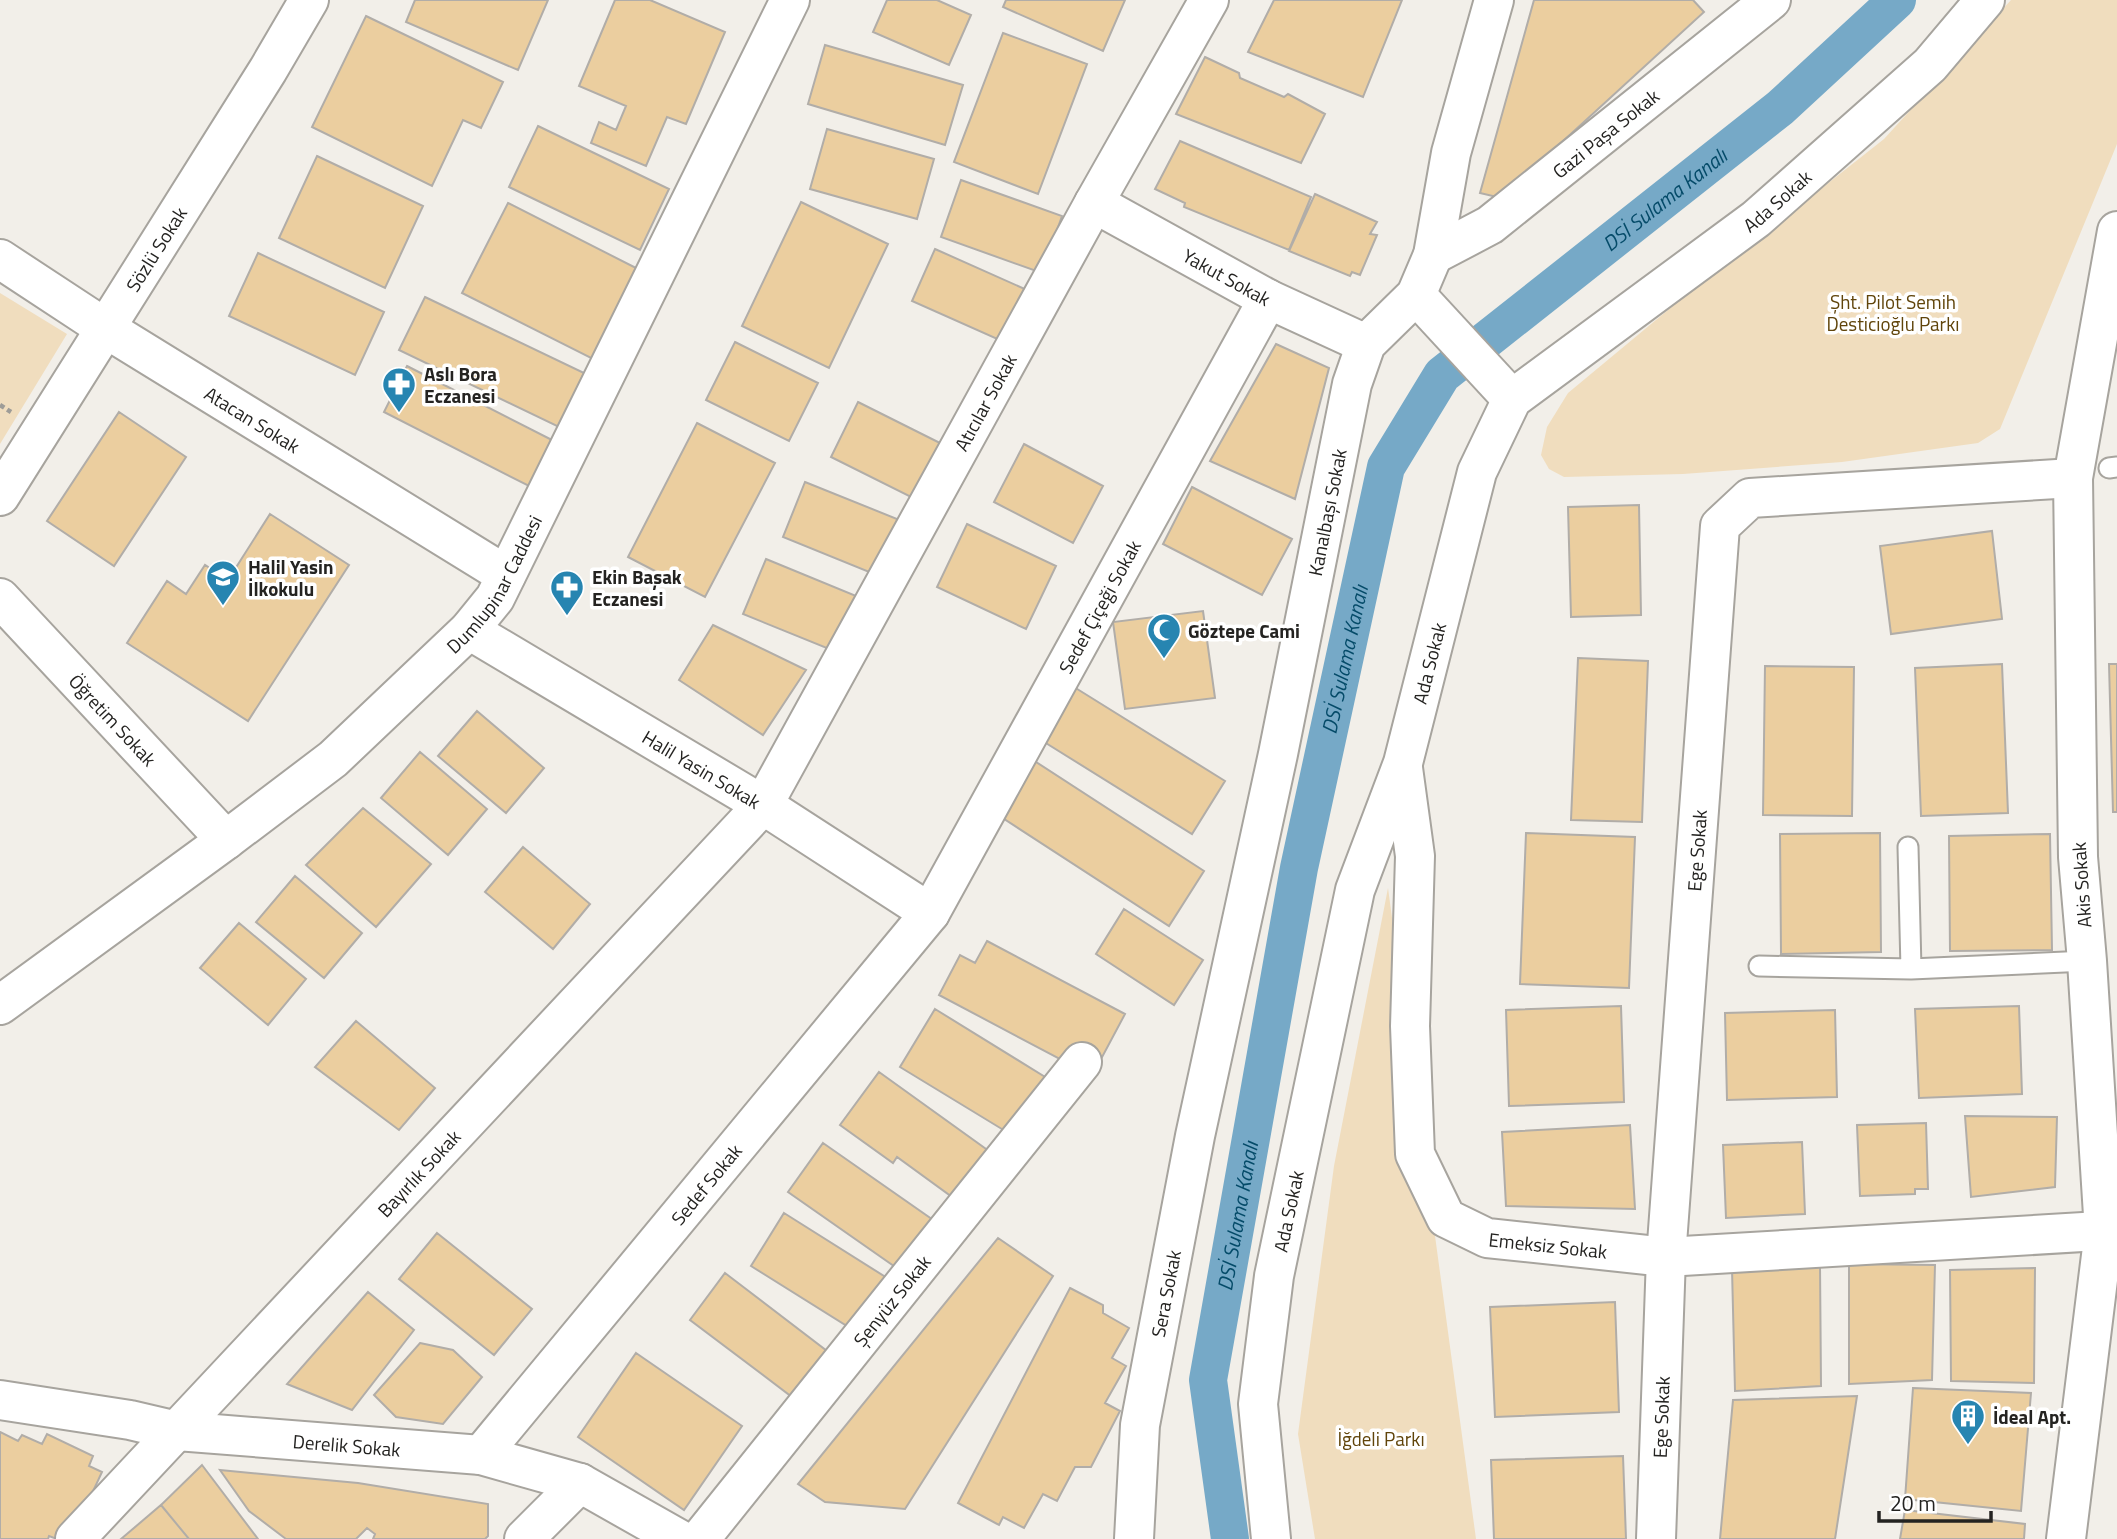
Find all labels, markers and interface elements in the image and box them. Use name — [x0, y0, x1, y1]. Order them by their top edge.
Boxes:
street label: Gazi Paşa Sokak — [1546, 81, 1665, 185]
water label: DSİ Sulama Kanalı — [1595, 139, 1735, 259]
street label: Ada Sokak — [1736, 162, 1818, 239]
street label: Sözlü Sokak — [118, 201, 193, 297]
street label: Yakut Sokak — [1178, 240, 1276, 312]
park label: Şht. Pilot Semih Desticioğlu Parkı — [1827, 287, 1959, 338]
street label: Atıcılar Sokak — [946, 348, 1023, 456]
place label: Aslı Bora Eczanesi — [424, 359, 497, 410]
pharmacy icon: Aslı Bora Eczanesi — [380, 365, 418, 414]
street label: Atacan Sokak — [199, 378, 306, 459]
street label: Kanalbaşı Sokak — [1299, 446, 1353, 578]
street label: Dumlupinar Caddesi — [439, 510, 548, 659]
street label: Sedef Çiçeği Sokak — [1050, 534, 1147, 678]
place label: Halil Yasin İlkokulu — [248, 552, 333, 603]
school or university icon: Halil Yasin İlkokulu — [204, 558, 242, 607]
place label: Ekin Başak Eczanesi — [592, 562, 682, 613]
pharmacy icon: Ekin Başak Eczanesi — [548, 568, 586, 617]
water label: DSİ Sulama Kanalı — [1313, 581, 1376, 737]
mosque icon: Göztepe Cami — [1145, 611, 1183, 660]
place label: Göztepe Cami — [1188, 616, 1300, 645]
street label: Ada Sokak — [1404, 619, 1453, 707]
street label: Öğretim Sokak — [63, 667, 164, 772]
street label: Halil Yasin Sokak — [637, 722, 767, 815]
street label: Ege Sokak — [1679, 808, 1714, 892]
street label: Akis Sokak — [2064, 841, 2098, 929]
street label: Bayırlık Sokak — [370, 1122, 467, 1223]
street label: Sedef Sokak — [663, 1137, 748, 1231]
water label: DSİ Sulama Kanalı — [1208, 1137, 1266, 1293]
street label: Ada Sokak — [1265, 1167, 1310, 1255]
street label: Emeksiz Sokak — [1487, 1224, 1609, 1265]
street label: Sera Sokak — [1143, 1247, 1188, 1340]
street label: Şenyüz Sokak — [846, 1248, 937, 1352]
street label: Ege Sokak — [1644, 1376, 1676, 1459]
building icon: İdeal Apt. — [1949, 1397, 1987, 1446]
place label: İdeal Apt. — [1993, 1402, 2071, 1431]
park label: İğdeli Parkı — [1337, 1424, 1425, 1453]
street label: Derelik Sokak — [292, 1426, 402, 1463]
scale bar — [1879, 1480, 1991, 1524]
text: 20 m — [1890, 1487, 1936, 1519]

